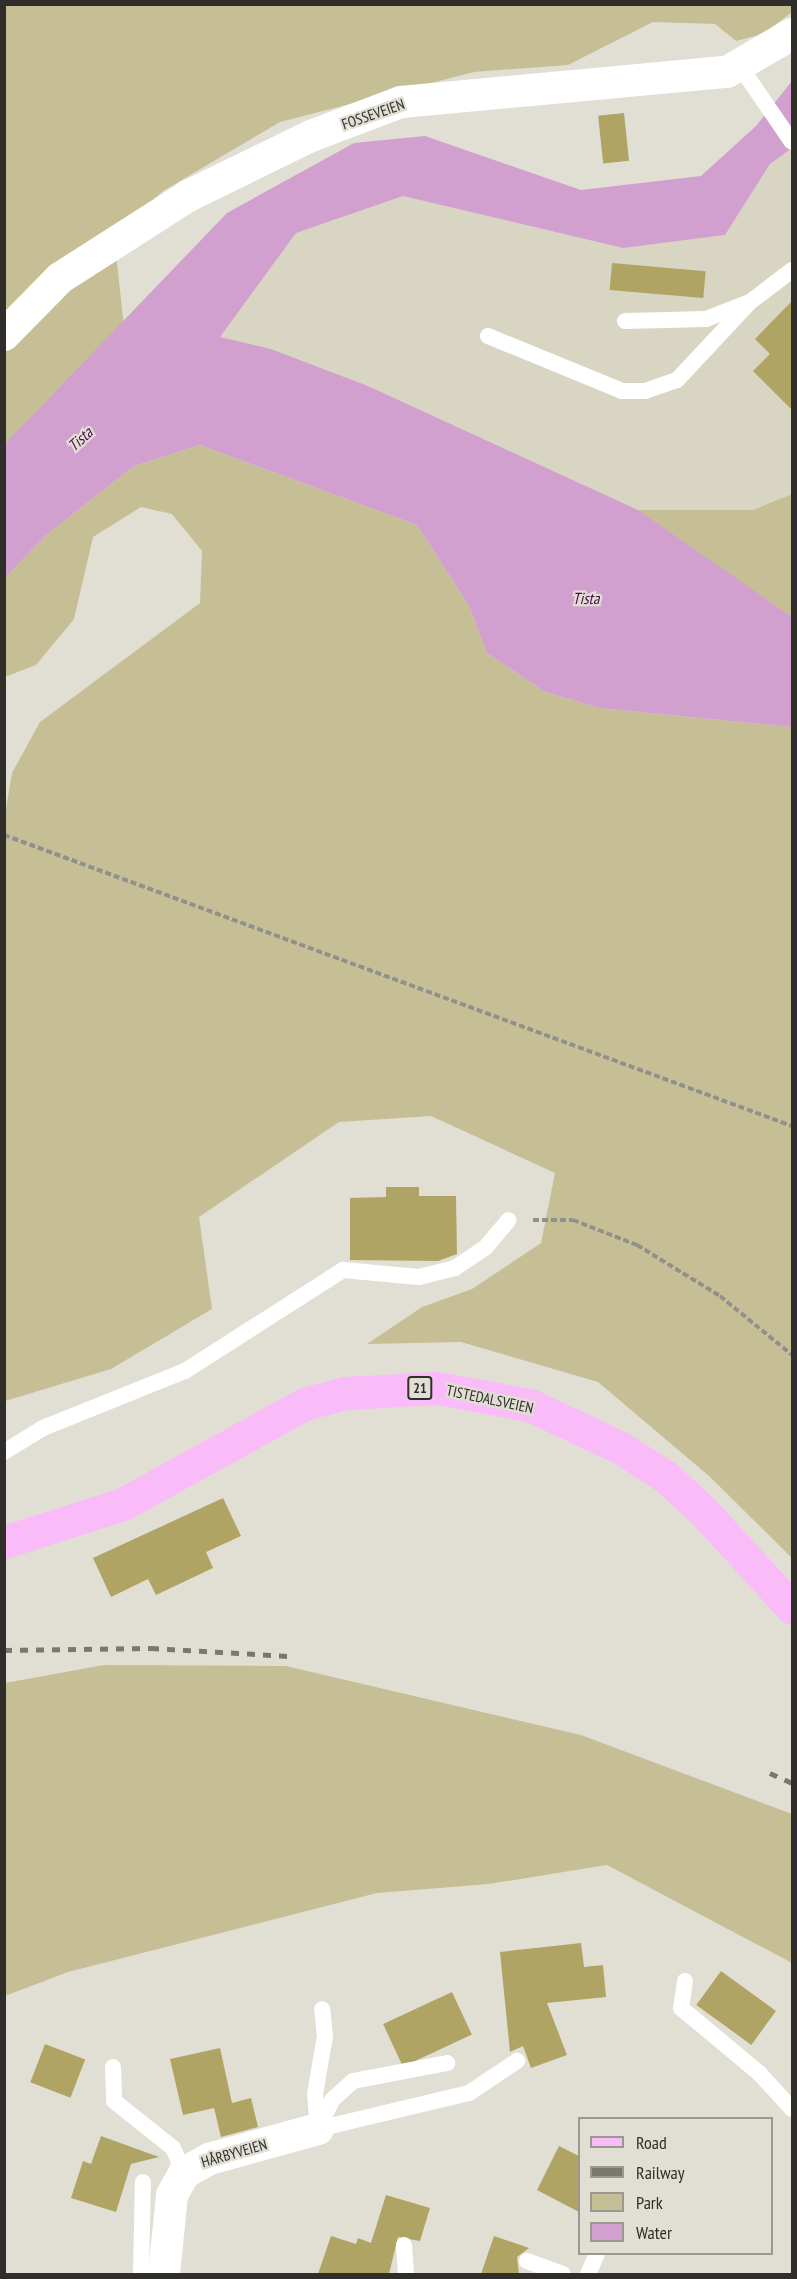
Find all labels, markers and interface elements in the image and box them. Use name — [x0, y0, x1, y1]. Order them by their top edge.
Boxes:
street label: FOSSEVEIEN — [339, 95, 407, 133]
water label: Tista — [64, 423, 96, 455]
water label: Tista — [573, 588, 599, 608]
road number: 21 — [406, 1377, 434, 1399]
street label: TISTEDALSVEIEN — [445, 1381, 535, 1417]
legend — [578, 2117, 773, 2255]
text: Road — [636, 2131, 667, 2154]
street label: HÅRBYVEIEN — [199, 2135, 269, 2171]
text: Railway — [636, 2161, 685, 2184]
text: Park — [636, 2191, 663, 2214]
text: Water — [636, 2221, 672, 2244]

